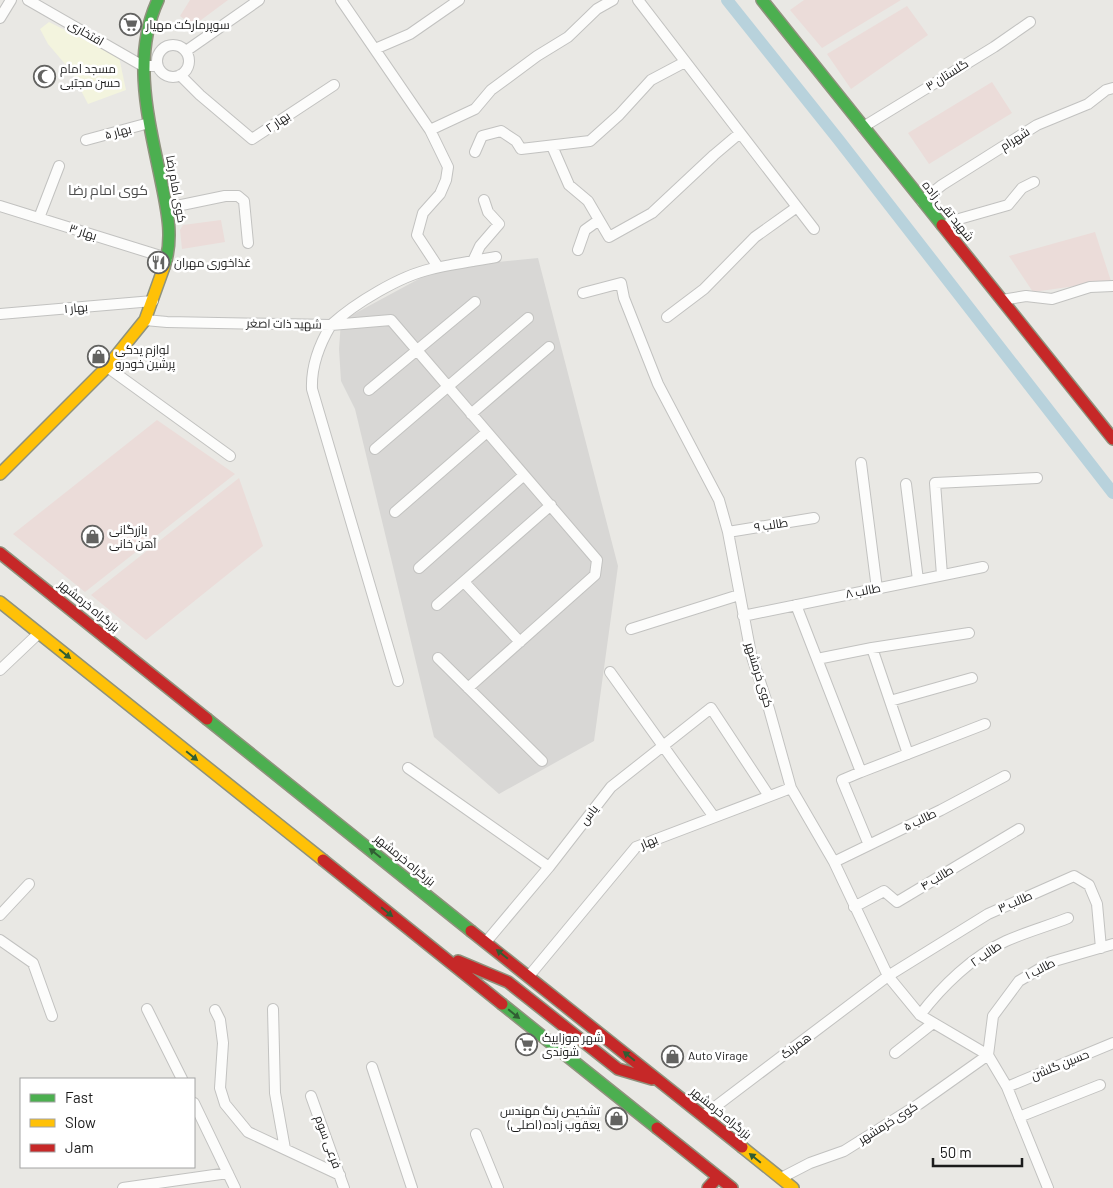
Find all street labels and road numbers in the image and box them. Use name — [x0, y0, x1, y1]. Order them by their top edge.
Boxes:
street label: افتخاری — [66, 16, 107, 49]
street label: گلستان ۳ — [923, 56, 971, 94]
street label: بهار ۲ — [263, 108, 293, 135]
street label: بهار ۵ — [103, 121, 133, 142]
street label: شهرام — [997, 124, 1033, 154]
street label: کوی امام رضا — [162, 154, 190, 224]
street label: شهید تقی زاده — [920, 177, 977, 244]
street label: بهار ۳ — [67, 220, 99, 243]
street label: بهار ۱ — [63, 299, 89, 316]
street label: شهید ذات اصغر — [245, 315, 322, 332]
street label: طالب ۹ — [753, 514, 789, 535]
street label: بزرگراه خرمشهر — [55, 576, 123, 635]
street label: طالب ۸ — [844, 580, 882, 601]
street label: کوی خرمشهر — [742, 639, 777, 709]
street label: یاس — [576, 801, 601, 828]
street label: طالب ۵ — [901, 805, 939, 834]
street label: بزرگراه خرمشهر — [371, 830, 439, 889]
street label: بهار — [637, 831, 660, 852]
street label: طالب ۴ — [917, 862, 956, 893]
street label: طالب ۳ — [995, 887, 1034, 916]
street label: طالب ۲ — [967, 938, 1004, 969]
street label: طالب ۱ — [1022, 955, 1057, 982]
street label: همرنگ — [778, 1029, 814, 1062]
street label: حسین گلشن — [1028, 1046, 1091, 1083]
street label: بزرگراه خرمشهر — [687, 1083, 755, 1142]
street label: کوی خرمشهر — [854, 1098, 920, 1147]
street label: فرعی سوم — [311, 1113, 345, 1171]

